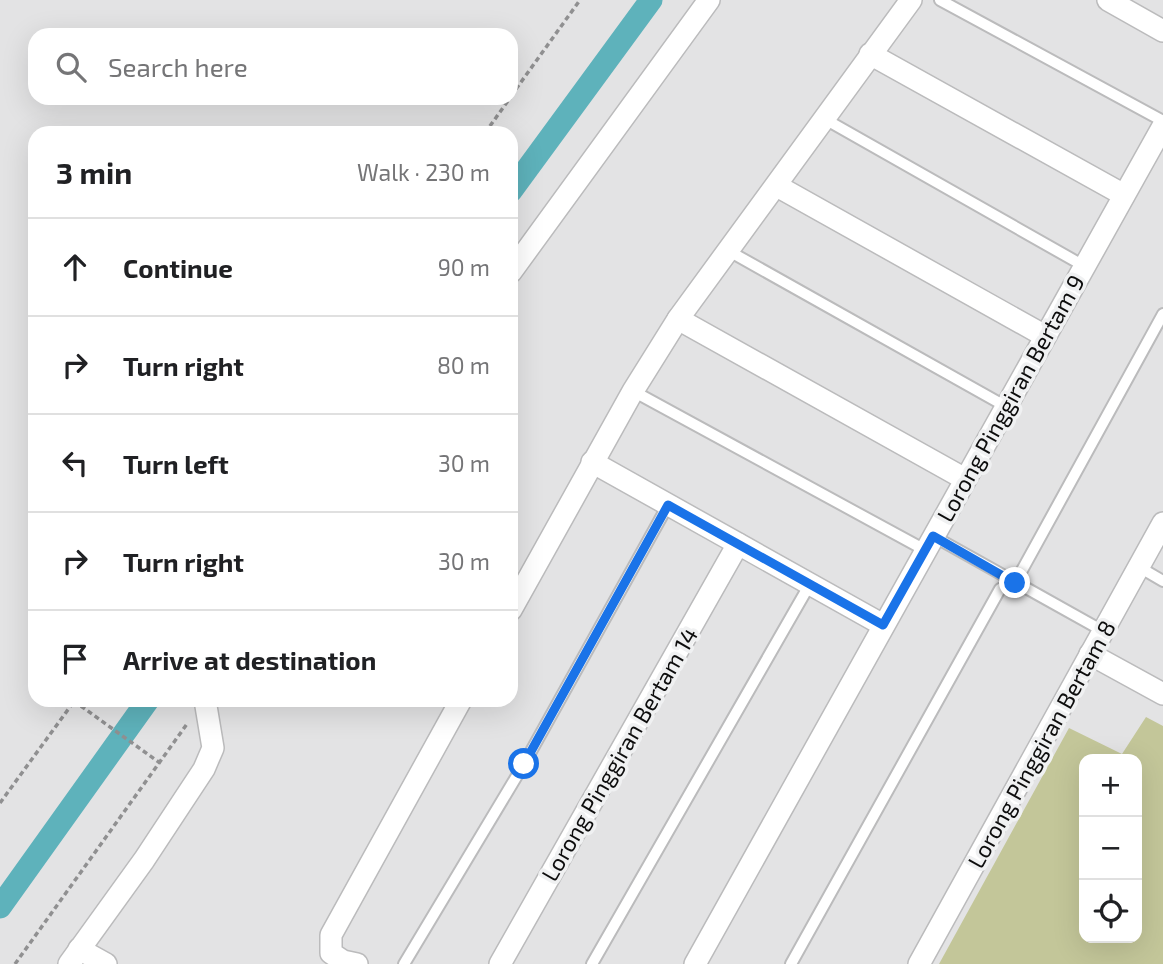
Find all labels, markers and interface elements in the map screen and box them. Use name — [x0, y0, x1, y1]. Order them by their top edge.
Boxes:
search box — [28, 28, 518, 105]
icon: search — [52, 48, 90, 86]
text: Search here — [108, 51, 248, 82]
text: 3 min — [56, 154, 132, 190]
text: Walk · 230 m — [357, 158, 490, 186]
icon: ahead — [56, 248, 94, 286]
text: Continue — [123, 252, 233, 283]
text: 90 m — [438, 253, 490, 281]
street label: Lorong Pinggiran Bertam 9 — [930, 270, 1090, 526]
icon: right — [56, 346, 94, 384]
text: Turn right — [123, 350, 244, 381]
text: 80 m — [437, 351, 490, 379]
icon: left — [56, 444, 94, 482]
text: Turn left — [123, 448, 229, 479]
text: 30 m — [438, 449, 490, 477]
icon: right — [56, 542, 94, 580]
text: Turn right — [123, 546, 244, 577]
text: 30 m — [438, 547, 490, 575]
route end — [999, 567, 1030, 598]
street label: Lorong Pinggiran Bertam 8 — [961, 615, 1121, 873]
street label: Lorong Pinggiran Bertam 14 — [535, 622, 703, 886]
icon: arrive — [56, 640, 94, 678]
text: Arrive at destination — [123, 644, 376, 675]
route start — [508, 748, 539, 779]
map controls — [1079, 754, 1142, 943]
button: + — [1079, 754, 1142, 817]
button: − — [1079, 817, 1142, 880]
button: locate — [1079, 880, 1142, 943]

